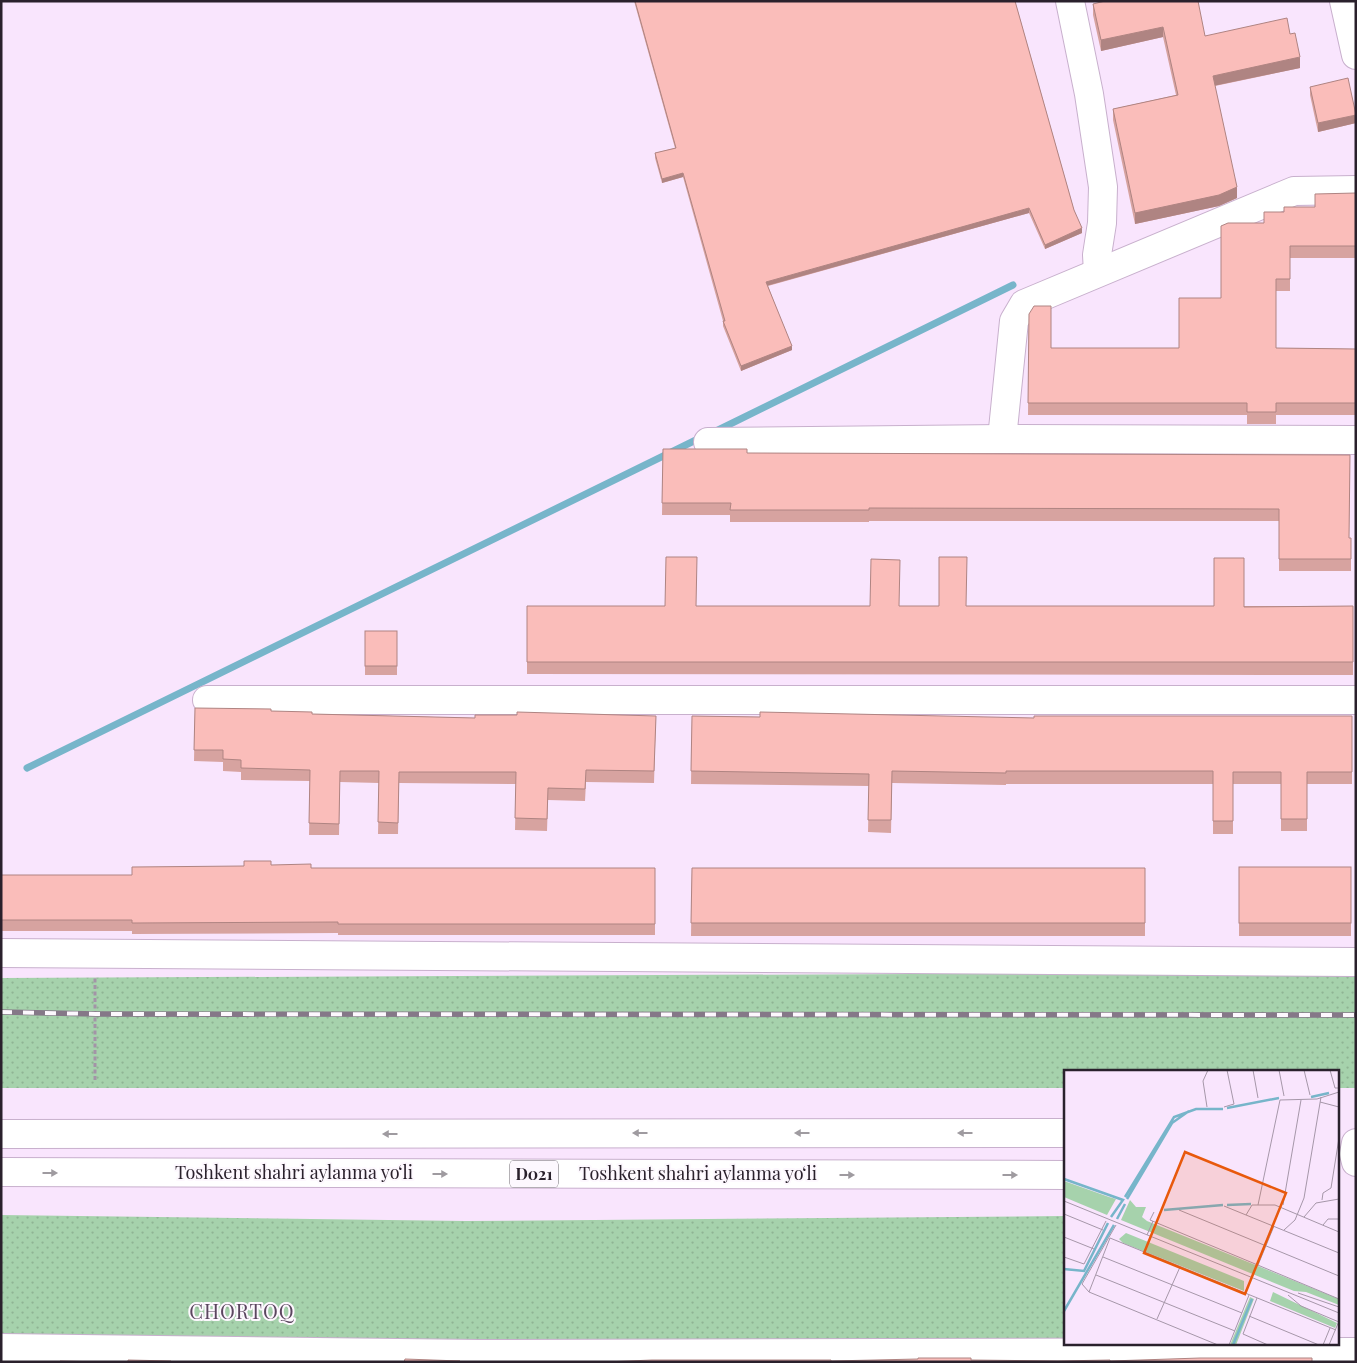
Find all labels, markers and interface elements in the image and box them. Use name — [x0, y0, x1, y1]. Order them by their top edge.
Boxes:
inset map — [1064, 1070, 1340, 1346]
one-way arrow — [631, 1129, 647, 1137]
one-way arrow — [794, 1129, 810, 1137]
one-way arrow — [956, 1129, 972, 1137]
one-way arrow — [381, 1130, 397, 1138]
street label: Toshkent shahri aylanma yoʻli — [175, 1160, 413, 1184]
road number: D021 — [510, 1160, 558, 1188]
street label: Toshkent shahri aylanma yoʻli — [579, 1161, 817, 1185]
one-way arrow — [42, 1169, 58, 1177]
one-way arrow — [432, 1170, 448, 1178]
one-way arrow — [840, 1171, 856, 1179]
one-way arrow — [1002, 1171, 1018, 1179]
district label: CHORTOQ — [189, 1297, 295, 1324]

